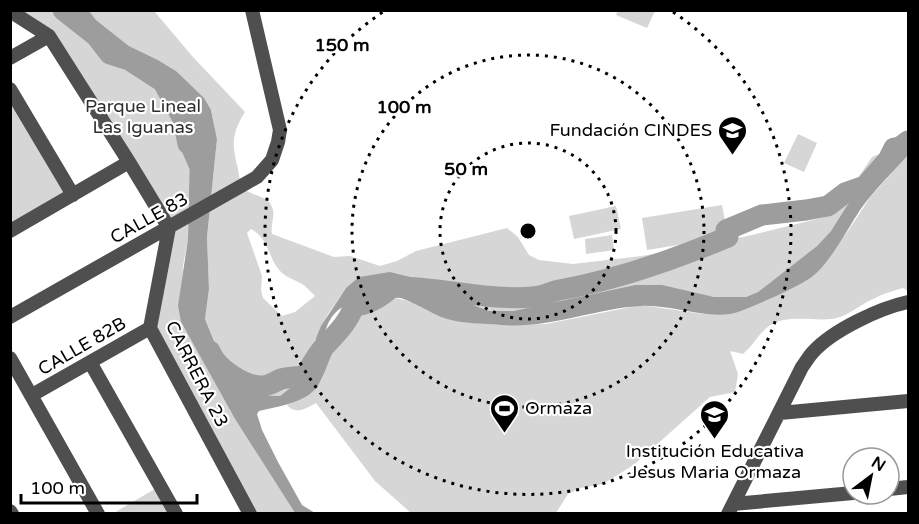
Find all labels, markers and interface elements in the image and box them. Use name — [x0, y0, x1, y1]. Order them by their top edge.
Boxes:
text: 150 m — [314, 34, 370, 56]
park label: Parque Lineal Las Iguanas — [85, 95, 201, 138]
text: 100 m — [376, 96, 432, 118]
school or university icon: Fundación CINDES — [717, 114, 749, 156]
place label: Fundación CINDES — [549, 119, 712, 141]
text: 50 m — [444, 158, 488, 180]
street label: CALLE 83 — [106, 188, 192, 248]
centre of rings — [518, 221, 538, 241]
street label: CALLE 82B — [34, 312, 130, 380]
street label: CARRERA 23 — [161, 317, 233, 431]
sports icon: Ormaza — [488, 392, 520, 434]
place label: Ormaza — [525, 397, 592, 419]
school or university icon: Institución Educativa Jesus Maria Ormaza — [699, 398, 731, 440]
place label: Institución Educativa Jesus Maria Ormaza — [626, 440, 804, 483]
north arrow — [841, 446, 901, 506]
text: N — [868, 452, 889, 476]
scale bar — [21, 467, 196, 505]
text: 100 m — [30, 477, 85, 499]

